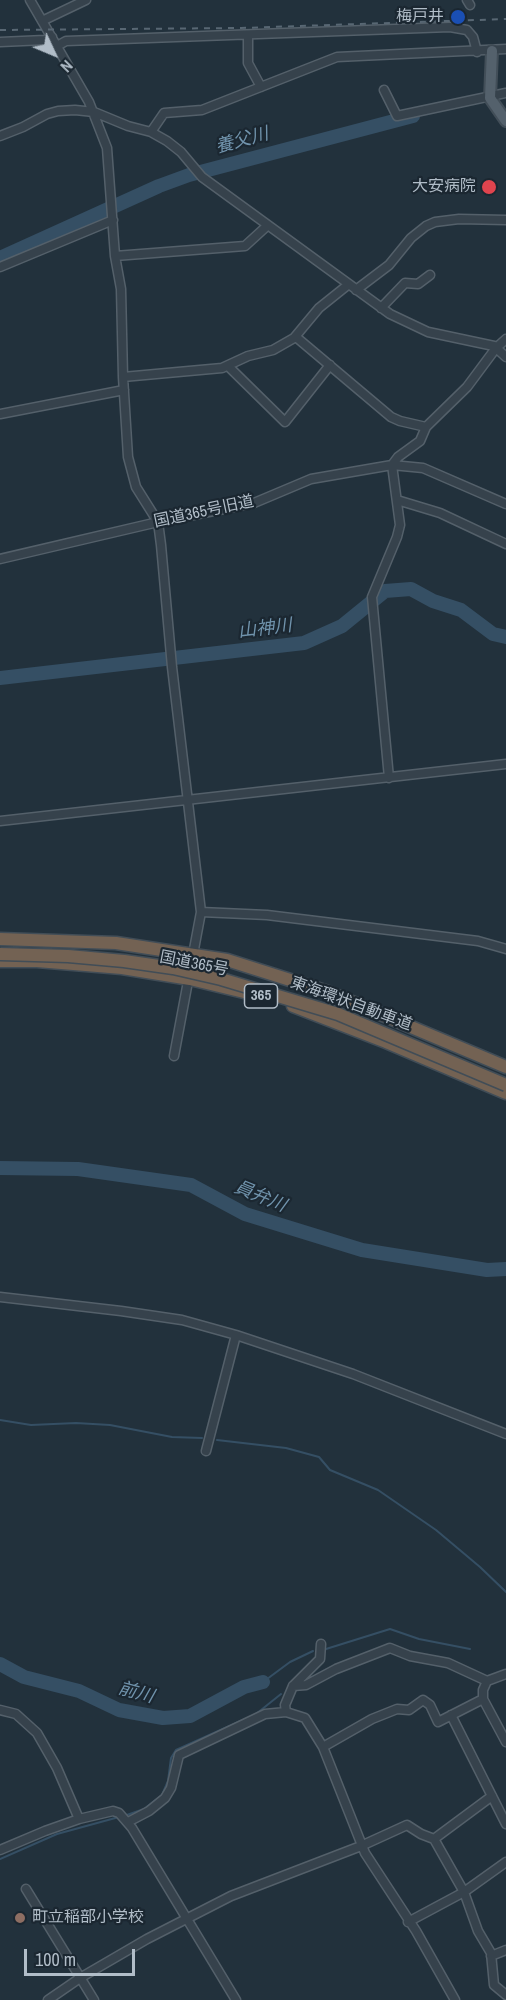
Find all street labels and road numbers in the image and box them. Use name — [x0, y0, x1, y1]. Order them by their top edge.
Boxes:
street label: 国道365号旧道 — [152, 492, 256, 532]
street label: 国道365号 — [158, 948, 230, 980]
street label: 東海環状自動車道 — [288, 973, 414, 1035]
road number: 365 — [244, 984, 278, 1008]

